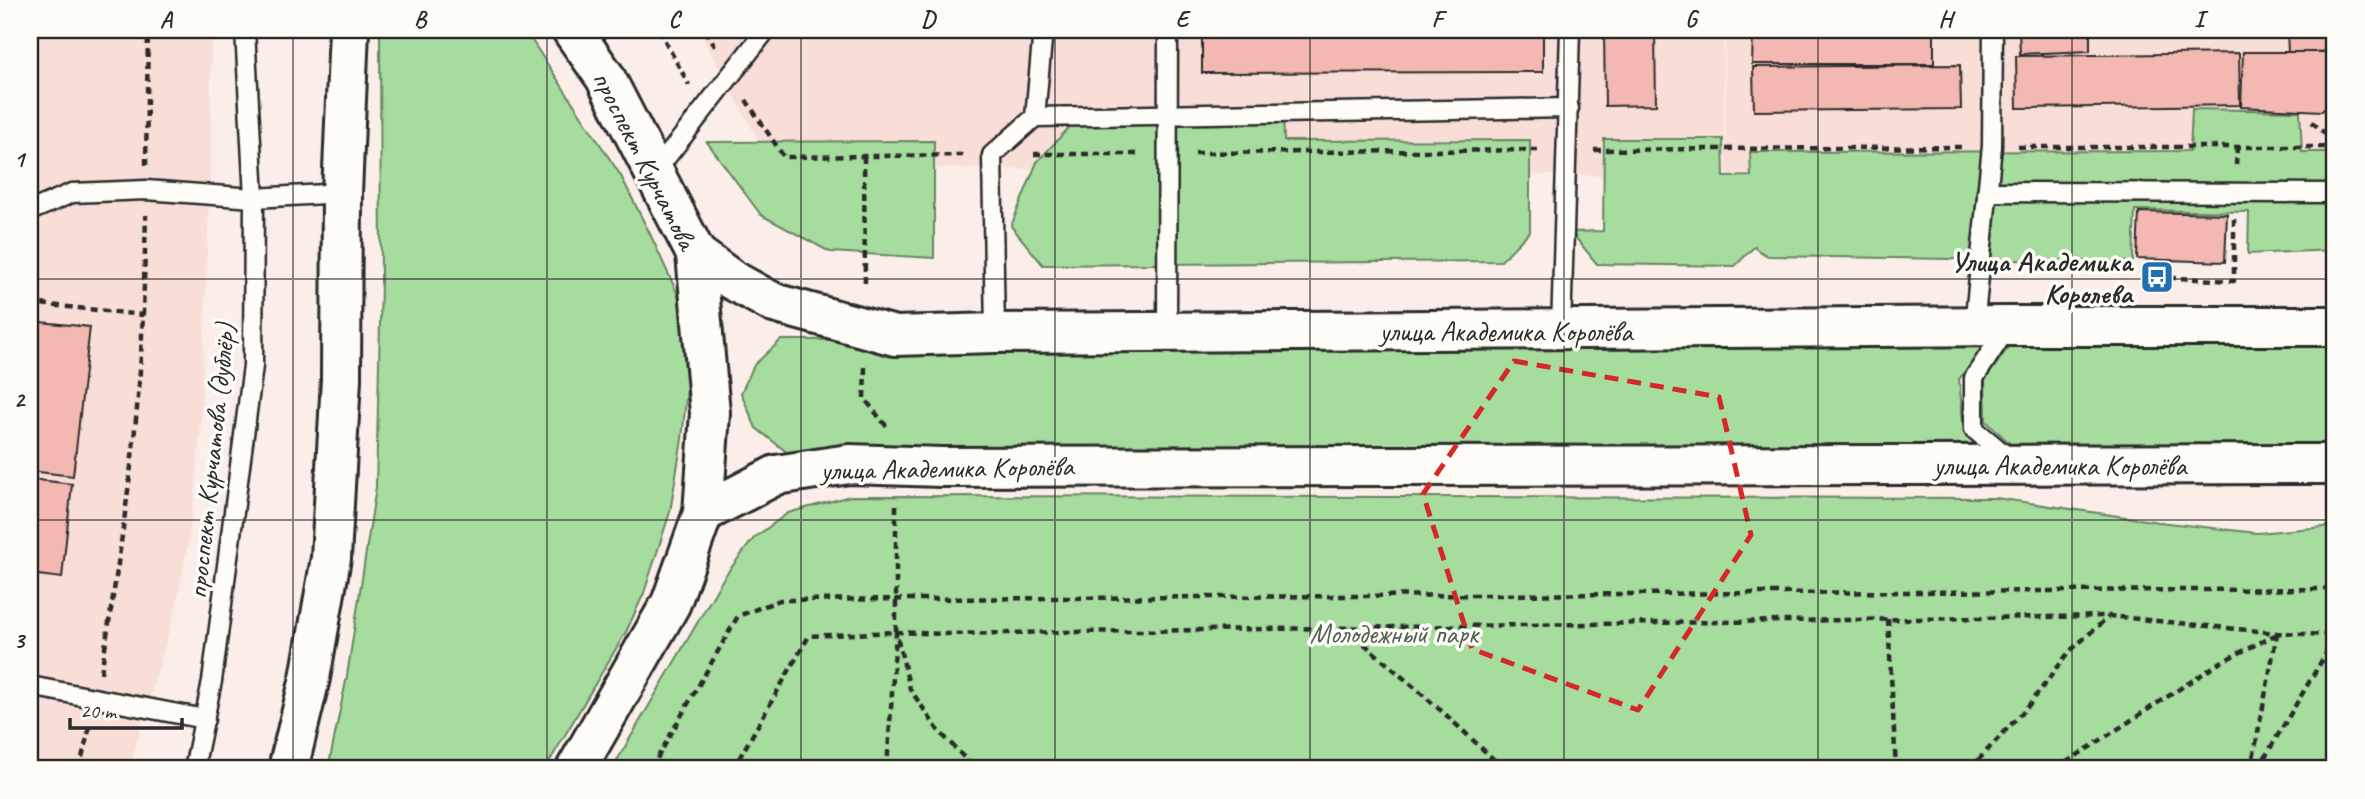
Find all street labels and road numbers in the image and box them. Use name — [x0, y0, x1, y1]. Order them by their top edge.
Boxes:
street label: проспект Курчатова — [585, 65, 706, 257]
street label: улица Академика Королёва — [1377, 314, 1634, 349]
street label: проспект Курчатова (дублёр) — [179, 320, 243, 600]
street label: улица Академика Королёва — [818, 448, 1076, 488]
street label: улица Академика Королёва — [1931, 448, 2188, 483]

